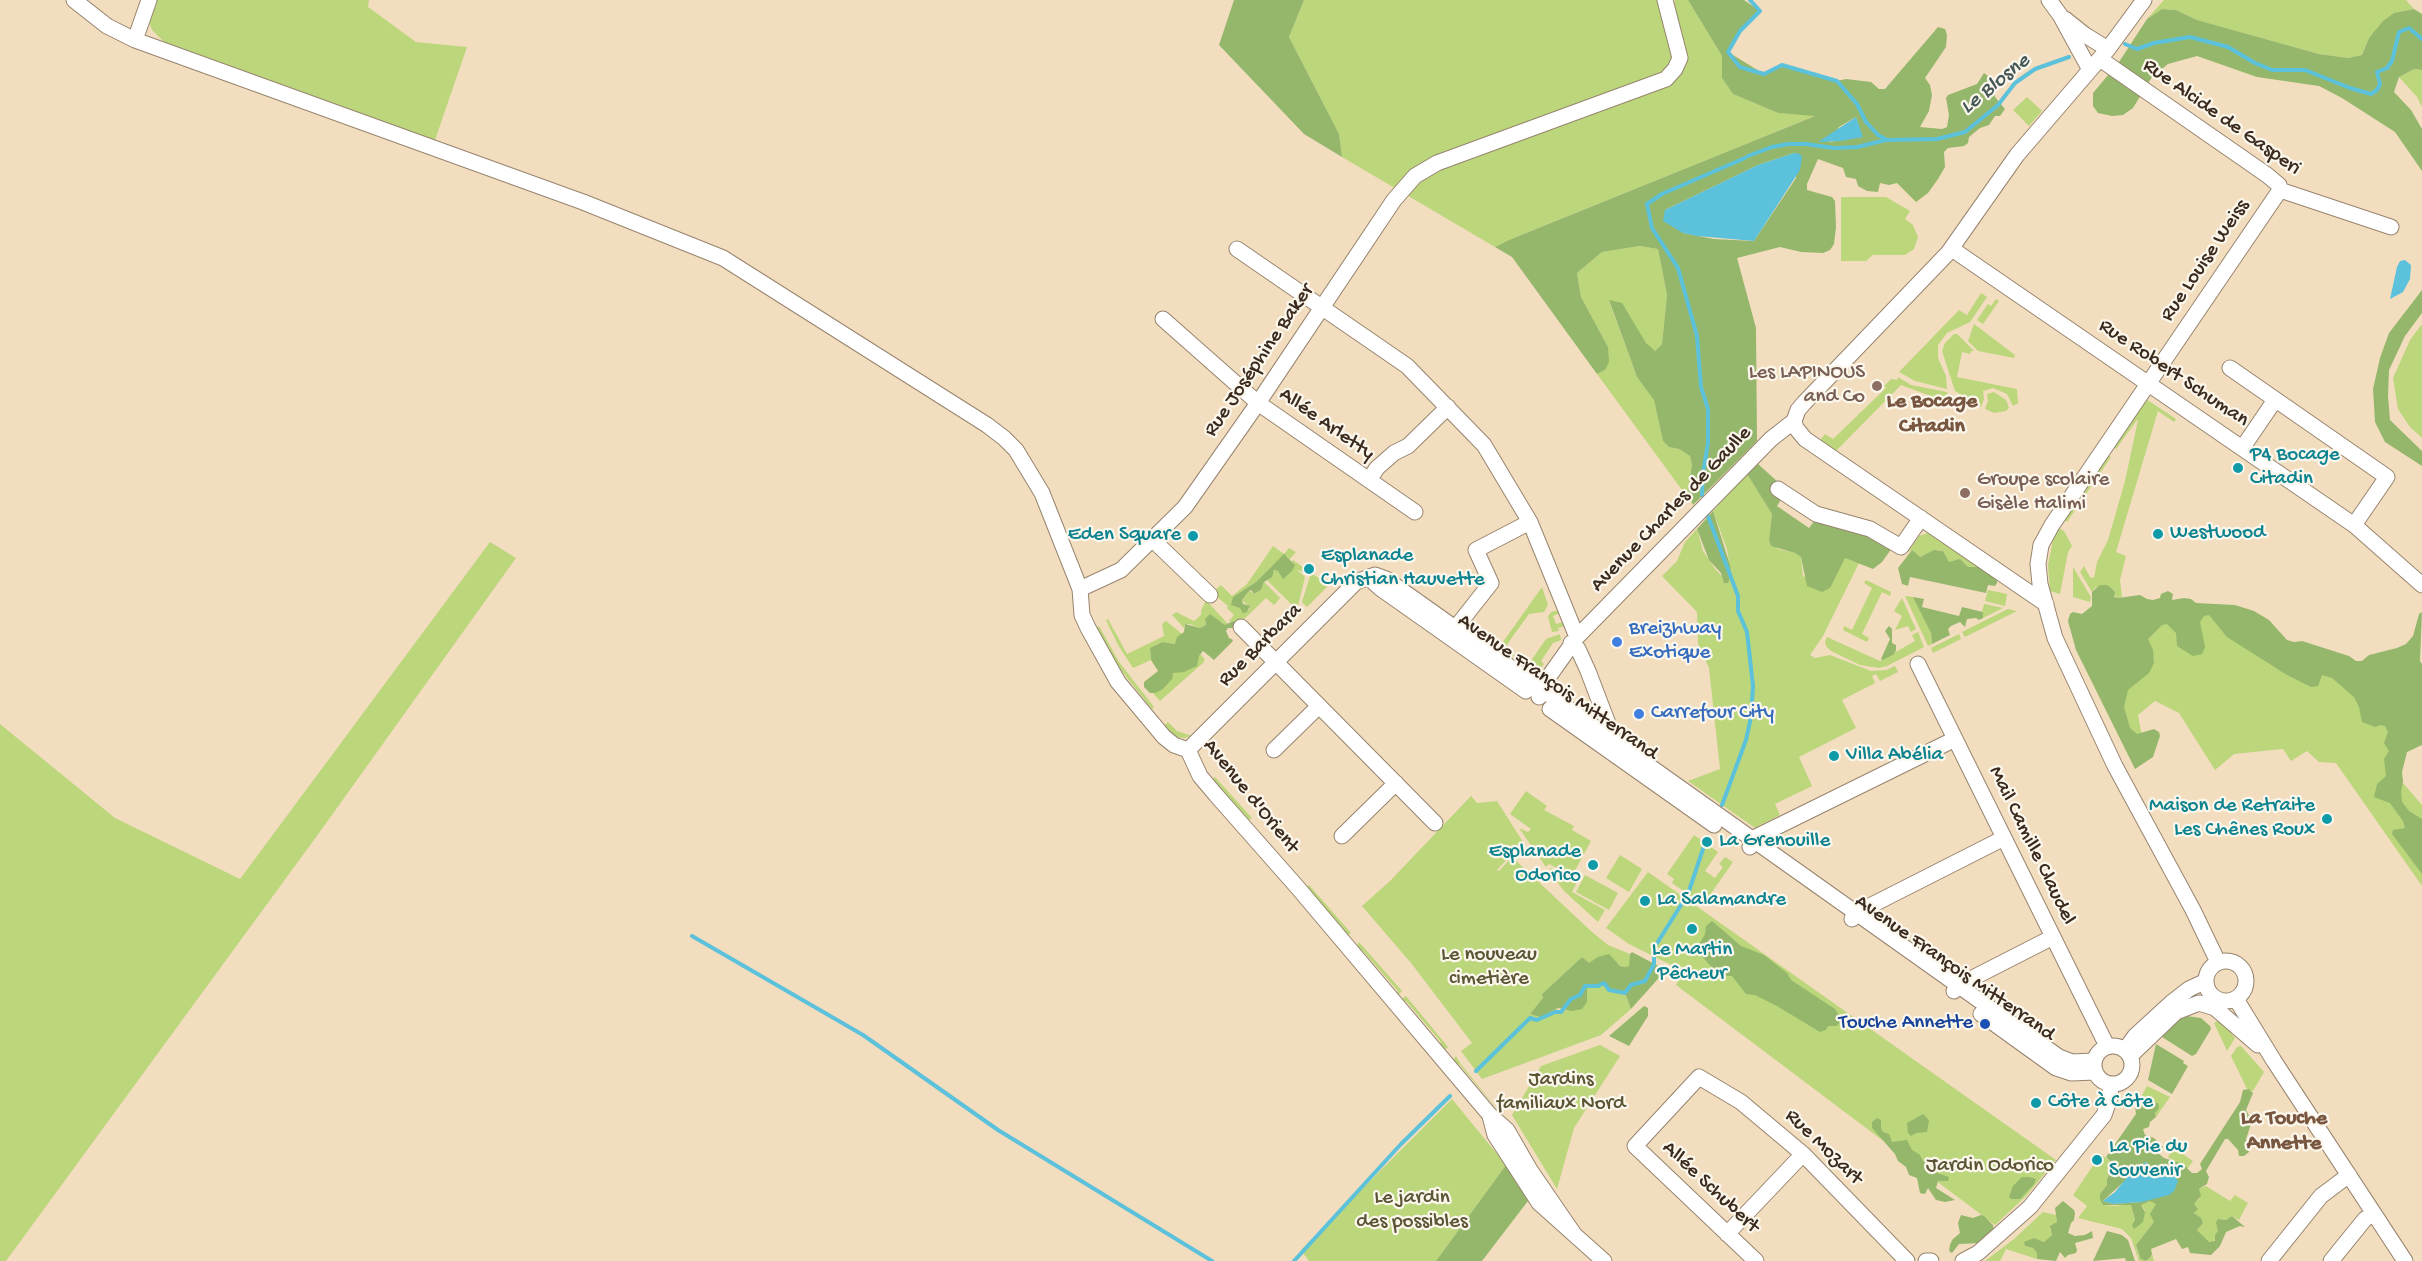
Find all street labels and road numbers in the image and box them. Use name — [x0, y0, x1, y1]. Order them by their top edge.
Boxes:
street label: Rue Alcide de Gasperi — [2137, 54, 2305, 182]
street label: Rue Louise Weiss — [2156, 195, 2256, 327]
street label: Rue Joséphine Baker — [1199, 280, 1321, 442]
street label: Rue Robert Schuman — [2093, 314, 2253, 434]
street label: Allée Arletty — [1273, 383, 1379, 467]
street label: Avenue Charles de Gaulle — [1586, 422, 1758, 598]
street label: Rue Barbara — [1214, 599, 1308, 693]
street label: Avenue François Mitterrand — [1452, 609, 1662, 767]
street label: Avenue d'Orient — [1196, 735, 1304, 859]
street label: Mail Camille Claudel — [1982, 763, 2080, 929]
street label: Avenue François Mitterrand — [1849, 890, 2059, 1048]
street label: Rue Mozart — [1779, 1105, 1867, 1191]
street label: Allée Schubert — [1656, 1136, 1764, 1240]

